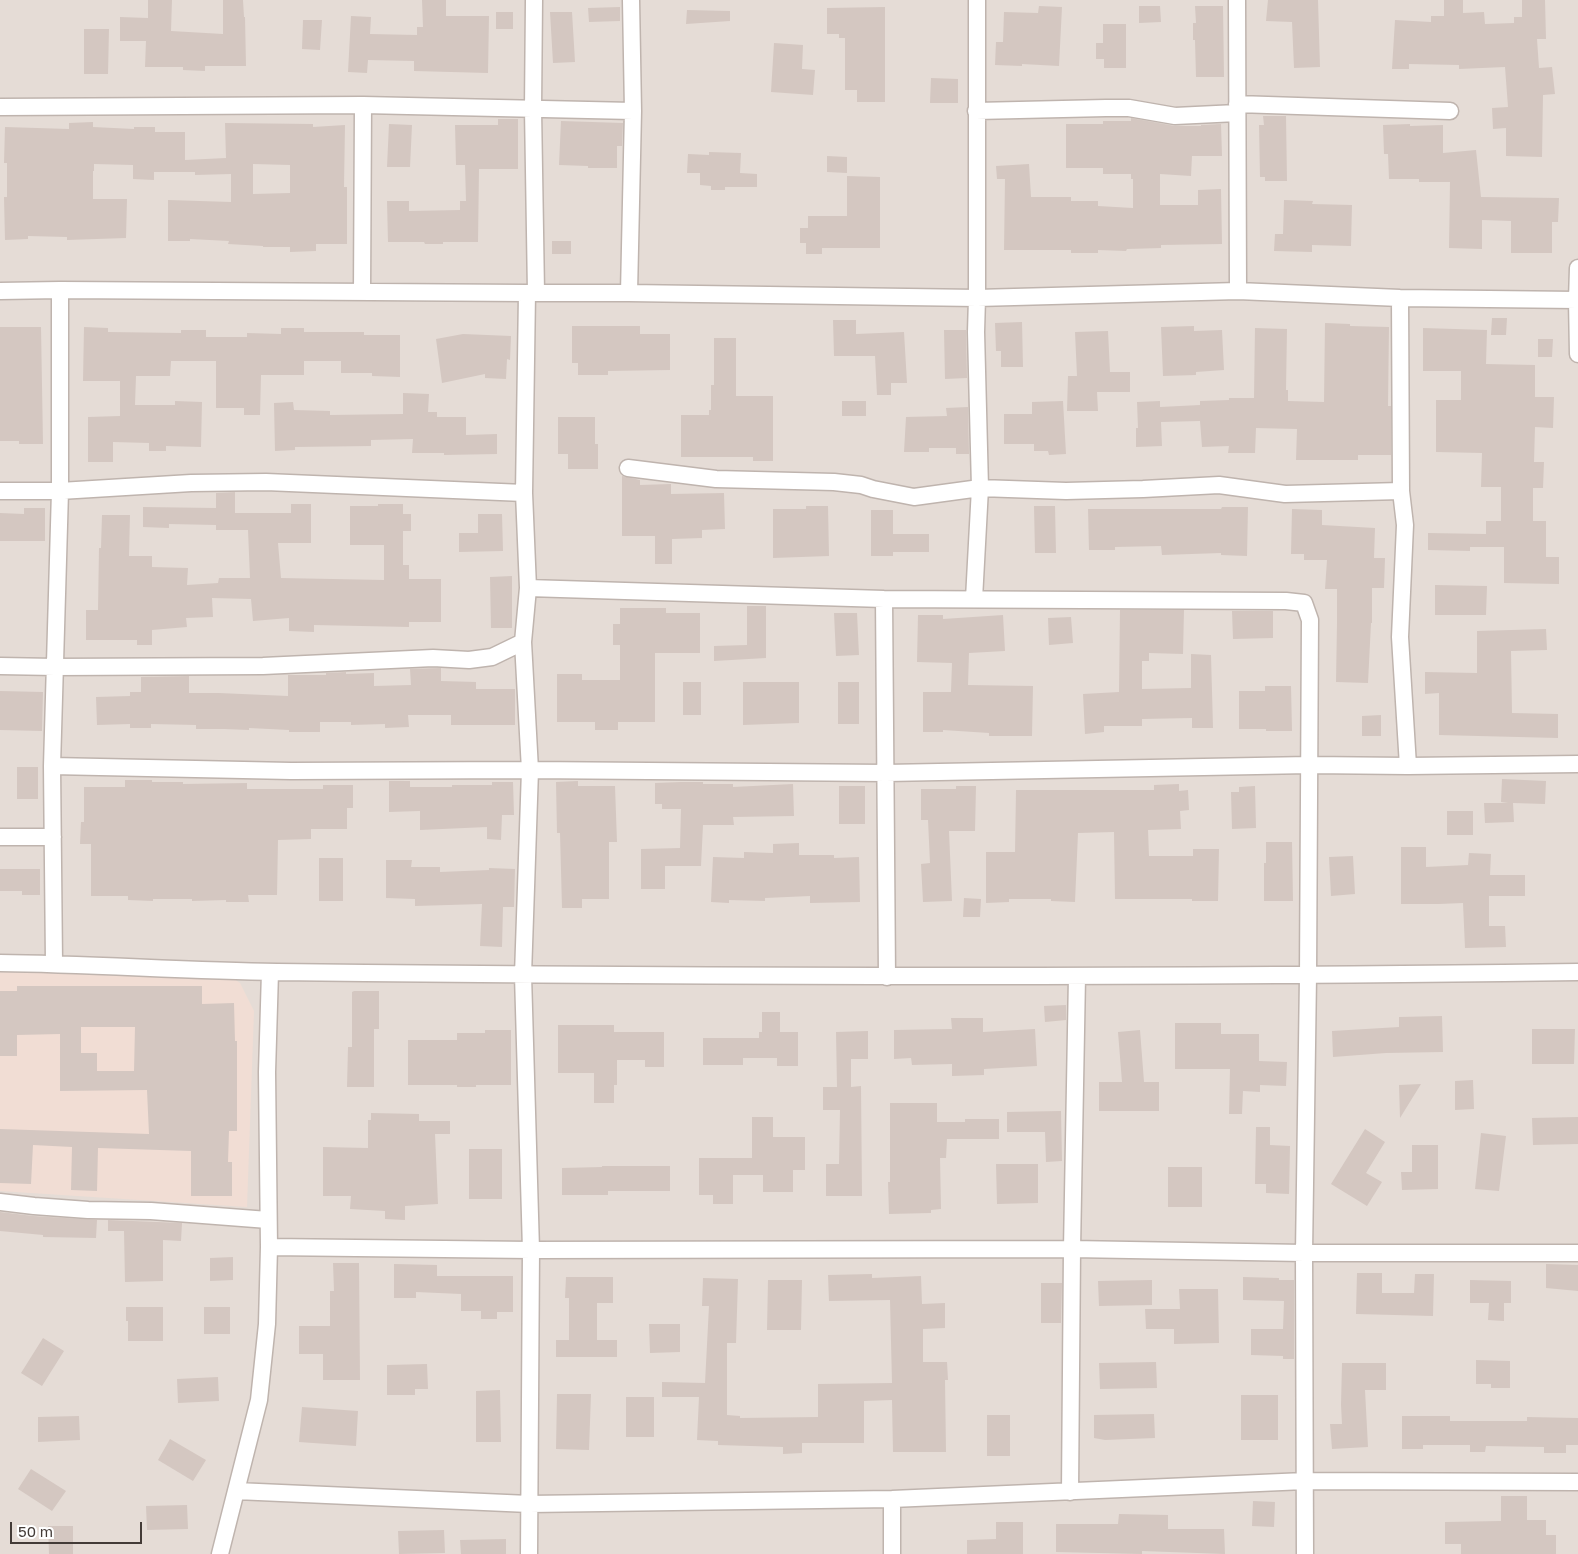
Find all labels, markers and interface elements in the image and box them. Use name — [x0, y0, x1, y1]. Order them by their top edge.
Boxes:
scale bar — [12, 1512, 145, 1544]
text: 50 m — [18, 1522, 53, 1540]

